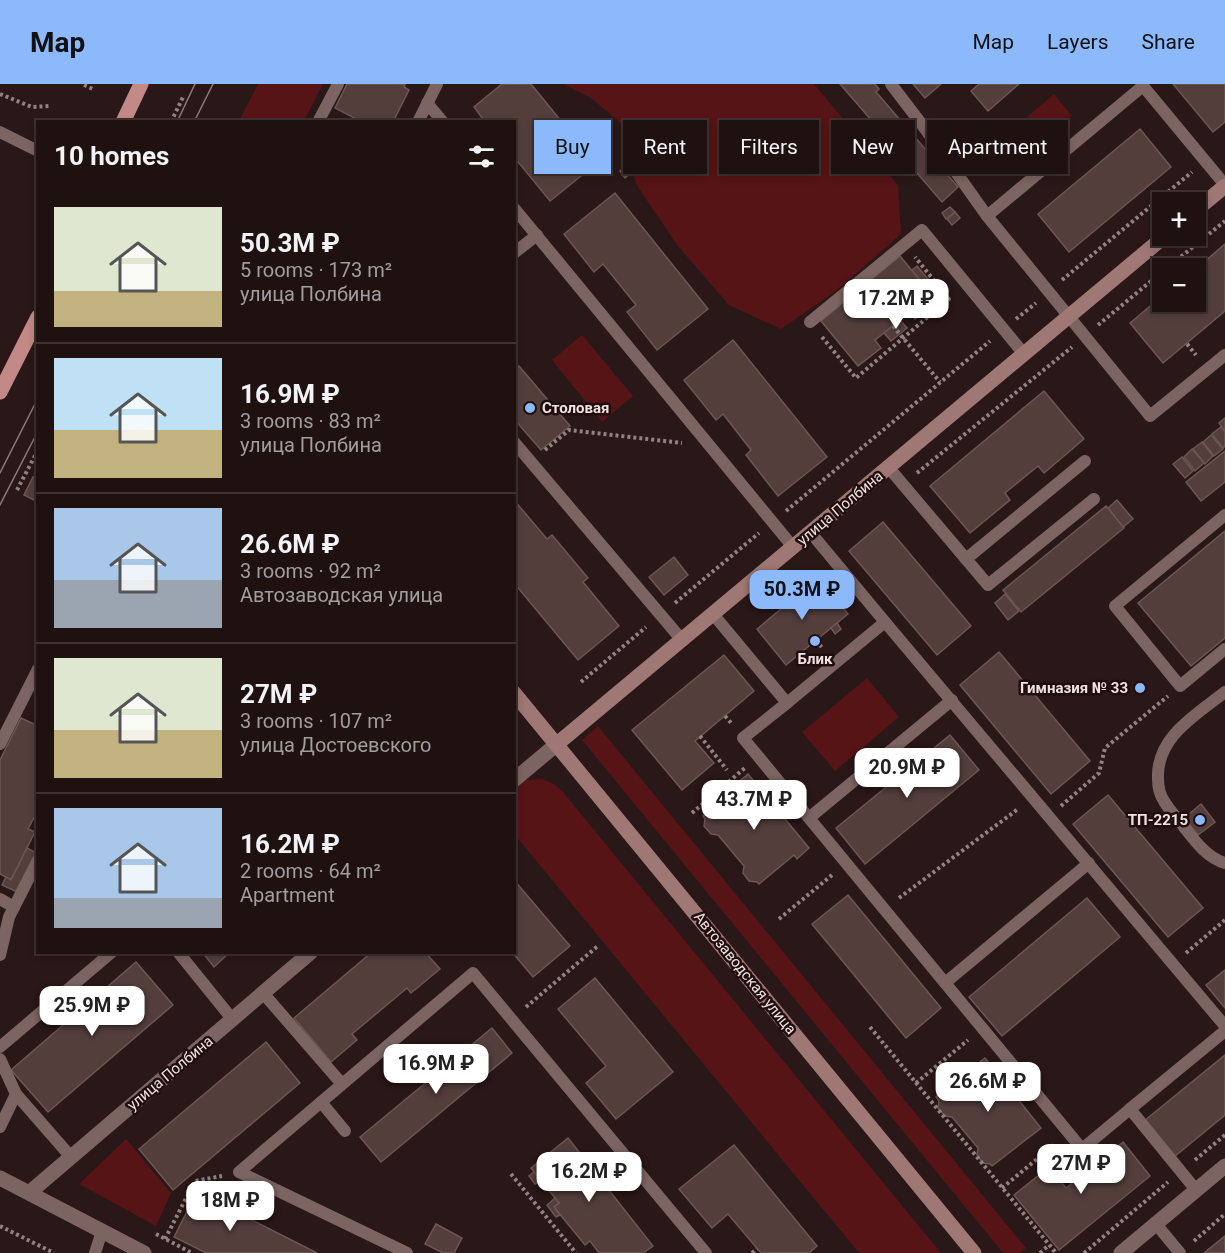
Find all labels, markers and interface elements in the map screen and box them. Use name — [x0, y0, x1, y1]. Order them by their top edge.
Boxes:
text: Map — [30, 26, 85, 59]
text: Map — [972, 30, 1014, 54]
text: Layers — [1047, 30, 1108, 54]
text: Share — [1141, 30, 1195, 54]
chip: Buy — [534, 120, 611, 174]
chip: Rent — [623, 120, 707, 174]
chip: Filters — [719, 120, 819, 174]
chip: New — [831, 120, 915, 174]
chip: Apartment — [927, 120, 1068, 174]
icon: filters — [465, 140, 498, 173]
text: 10 homes — [54, 141, 169, 171]
map controls — [1152, 192, 1206, 312]
button: + — [1152, 192, 1206, 246]
text: 50.3M ₽ — [240, 228, 340, 258]
icon: home — [102, 231, 174, 303]
text: 5 rooms · 173 m² — [240, 258, 392, 282]
button: − — [1152, 258, 1206, 312]
pin: 17.2M ₽ — [841, 279, 951, 330]
text: улица Полбина — [240, 282, 382, 306]
text: 17.2M ₽ — [858, 286, 934, 310]
text: 16.9M ₽ — [240, 379, 340, 409]
icon: home — [102, 382, 174, 454]
place label: Столовая — [542, 399, 609, 417]
marker: Столовая — [523, 401, 537, 415]
text: 3 rooms · 83 m² — [240, 409, 381, 433]
text: улица Полбина — [240, 433, 382, 457]
street label: улица Полбина — [793, 467, 887, 549]
text: 26.6M ₽ — [240, 529, 340, 559]
icon: home — [102, 532, 174, 604]
text: 3 rooms · 92 m² — [240, 559, 381, 583]
pin: 50.3M ₽ — [747, 570, 857, 621]
text: 50.3M ₽ — [764, 577, 840, 601]
text: Автозаводская улица — [240, 583, 443, 607]
marker: Блик — [808, 634, 822, 648]
place label: Блик — [798, 650, 833, 668]
text: 27M ₽ — [240, 679, 317, 709]
place label: Гимназия № 33 — [1020, 679, 1128, 697]
marker: Гимназия № 33 — [1133, 681, 1147, 695]
icon: home — [102, 682, 174, 754]
text: 3 rooms · 107 m² — [240, 709, 392, 733]
text: улица Достоевского — [240, 733, 432, 757]
pin: 20.9M ₽ — [852, 748, 962, 799]
text: 20.9M ₽ — [869, 755, 945, 779]
pin: 43.7M ₽ — [699, 780, 809, 831]
text: 43.7M ₽ — [716, 787, 792, 811]
place label: ТП-2215 — [1128, 811, 1188, 829]
marker: ТП-2215 — [1193, 813, 1207, 827]
text: 16.2M ₽ — [240, 829, 340, 859]
icon: home — [102, 832, 174, 904]
text: 2 rooms · 64 m² — [240, 859, 381, 883]
text: Apartment — [240, 883, 335, 907]
street label: Автозаводская улица — [690, 908, 800, 1038]
pin: 25.9M ₽ — [37, 986, 147, 1037]
text: 25.9M ₽ — [54, 993, 130, 1017]
street label: улица Полбина — [123, 1032, 217, 1114]
pin: 16.9M ₽ — [381, 1044, 491, 1095]
text: 16.9M ₽ — [398, 1051, 474, 1075]
pin: 26.6M ₽ — [933, 1062, 1043, 1113]
text: 26.6M ₽ — [950, 1069, 1026, 1093]
pin: 27M ₽ — [1039, 1144, 1123, 1195]
text: 27M ₽ — [1051, 1151, 1111, 1175]
pin: 16.2M ₽ — [534, 1152, 644, 1203]
text: 16.2M ₽ — [551, 1159, 627, 1183]
pin: 18M ₽ — [188, 1181, 272, 1232]
text: 18M ₽ — [200, 1188, 260, 1212]

